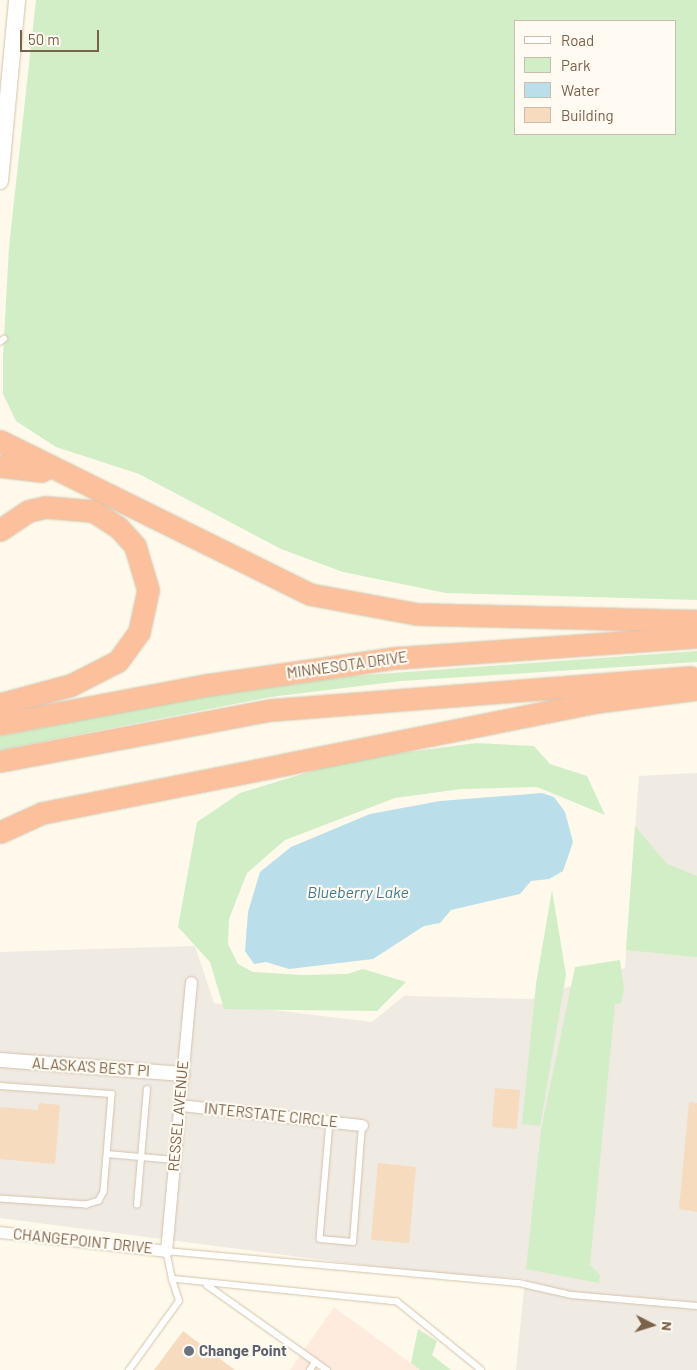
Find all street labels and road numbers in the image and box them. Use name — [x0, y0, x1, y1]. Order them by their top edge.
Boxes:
street label: MINNESOTA DRIVE — [286, 648, 408, 682]
street label: ALASKA'S BEST PI — [31, 1054, 151, 1080]
street label: RESSEL AVENUE — [164, 1060, 192, 1172]
street label: INTERSTATE CIRCLE — [203, 1099, 339, 1131]
street label: CHANGEPOINT DRIVE — [12, 1225, 154, 1257]

